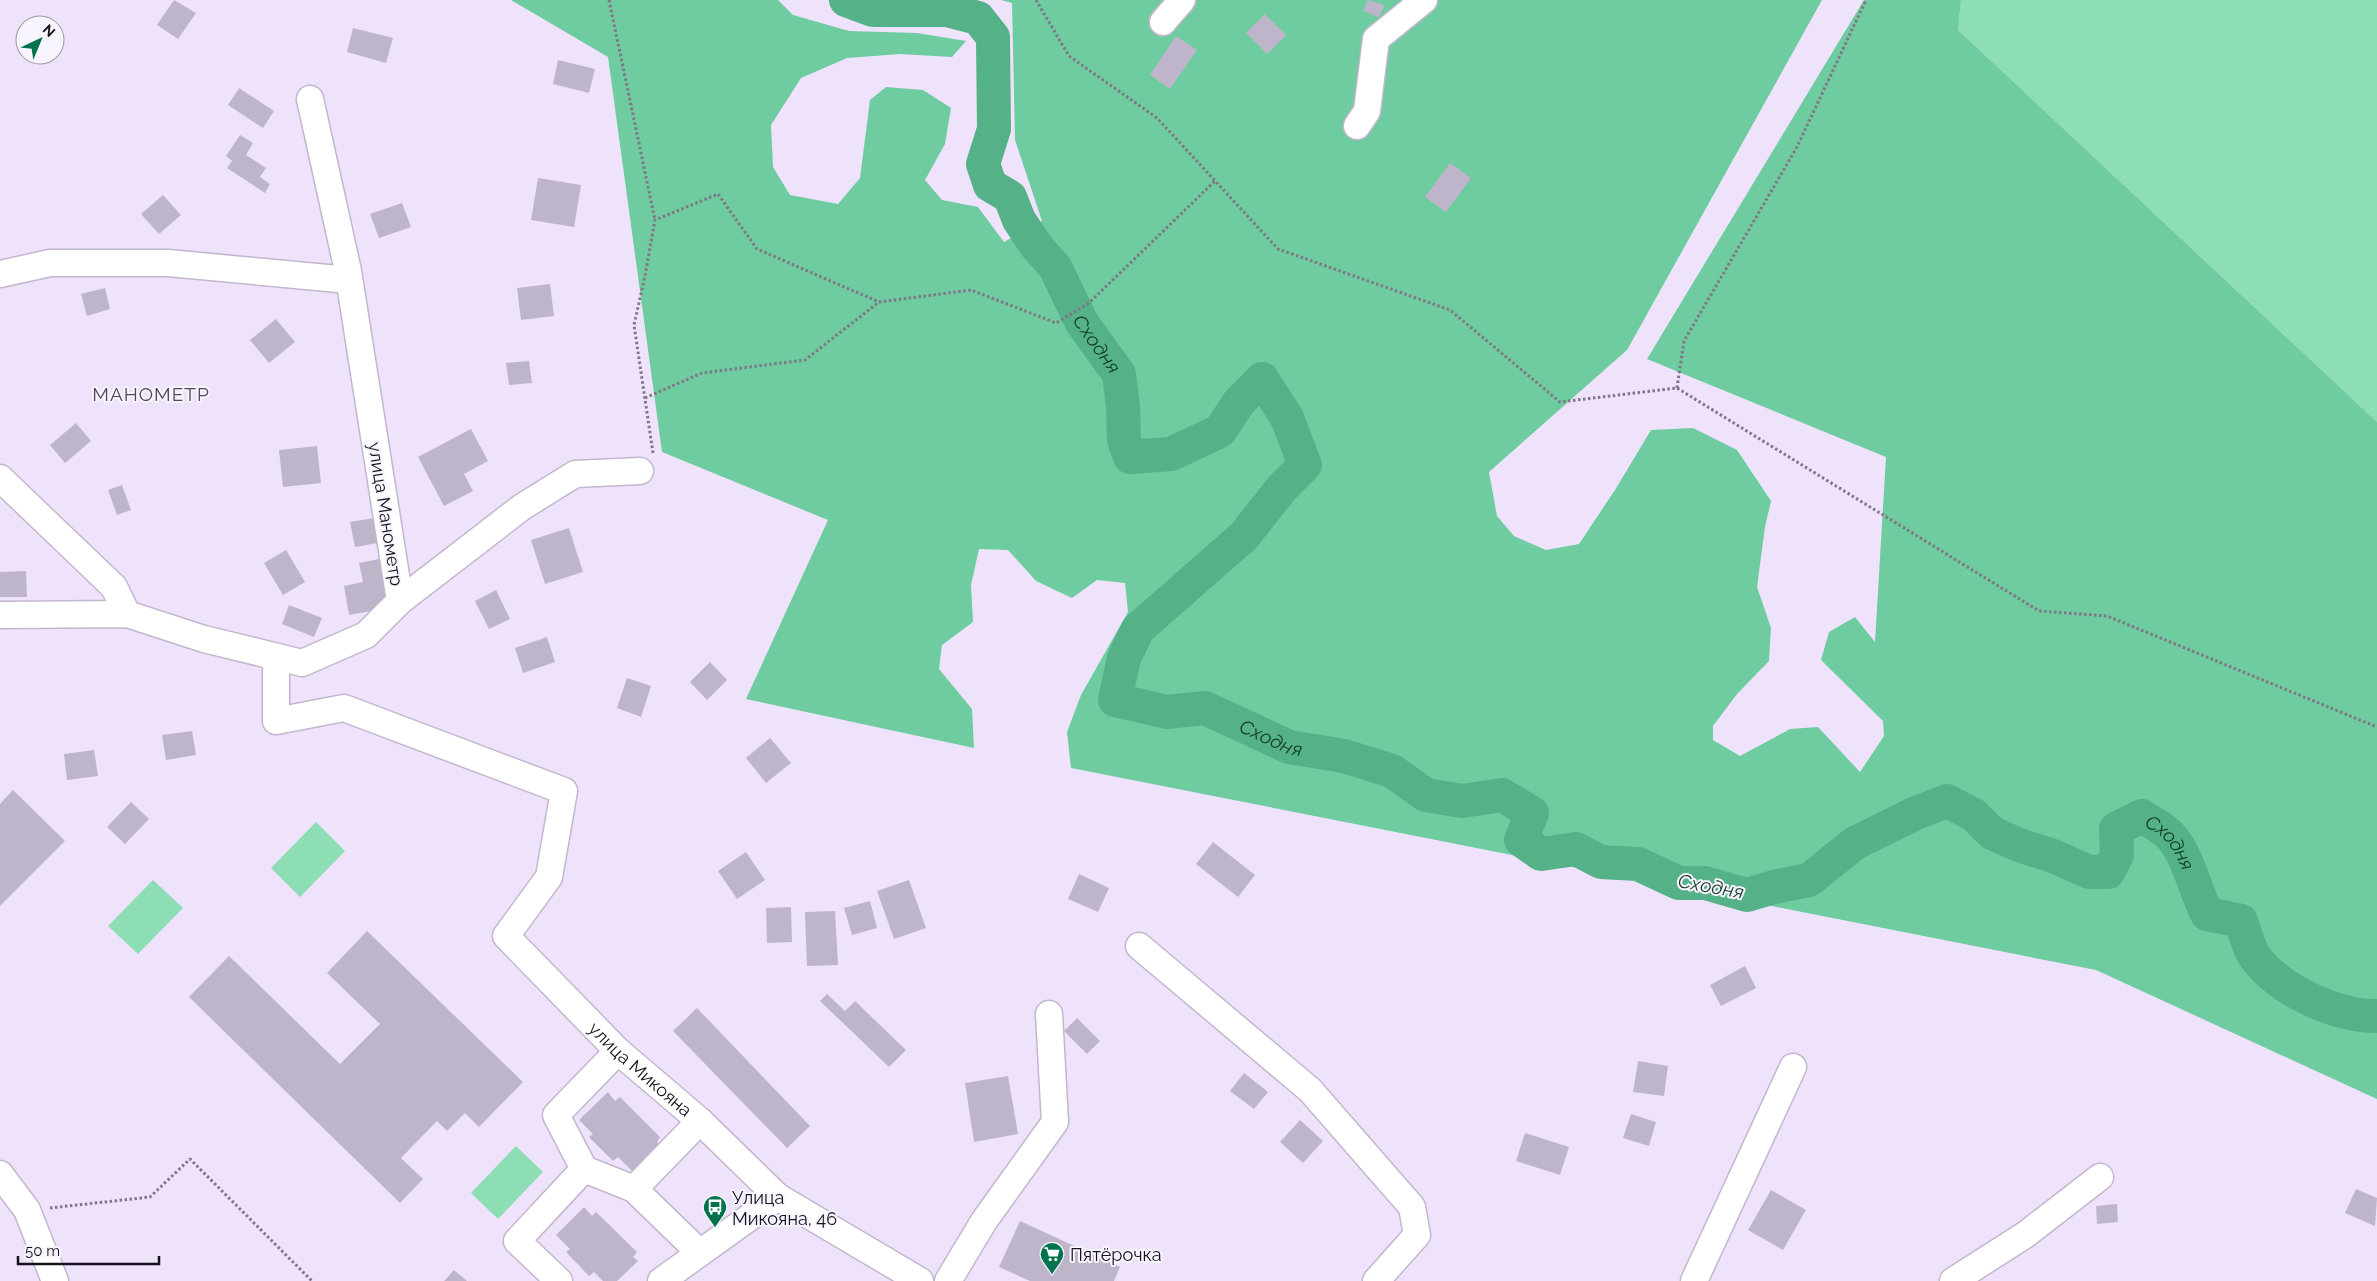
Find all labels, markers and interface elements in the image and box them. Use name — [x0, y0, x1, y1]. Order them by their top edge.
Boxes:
north arrow — [15, 15, 65, 65]
text: N — [40, 21, 58, 40]
water label: Сходня — [1069, 311, 1126, 377]
district label: МАНОМЕТР — [92, 383, 210, 405]
street label: улица Манометр — [364, 441, 408, 587]
water label: Сходня — [1236, 715, 1304, 760]
water label: Сходня — [2142, 810, 2199, 873]
water label: Сходня — [1676, 869, 1746, 903]
street label: улица Микояна — [585, 1017, 697, 1120]
place label: Улица Микояна, 46 — [732, 1187, 837, 1229]
bus stop icon: Улица Микояна, 46 — [702, 1194, 728, 1228]
scale bar — [18, 1234, 159, 1266]
supermarket icon: Пятёрочка — [1039, 1241, 1065, 1275]
text: 50 m — [25, 1242, 60, 1260]
place label: Пятёрочка — [1070, 1244, 1162, 1265]

